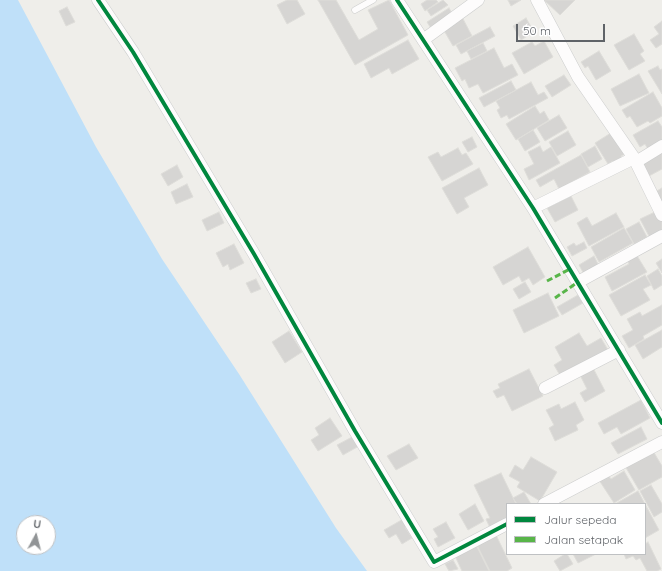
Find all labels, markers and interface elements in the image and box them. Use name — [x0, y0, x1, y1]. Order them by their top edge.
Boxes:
scale bar — [518, 16, 607, 42]
text: 50 m — [523, 23, 551, 38]
legend — [506, 503, 646, 555]
text: Jalur sepeda — [544, 512, 617, 527]
north arrow — [16, 515, 56, 555]
text: U — [33, 517, 42, 532]
text: Jalan setapak — [544, 532, 623, 547]

